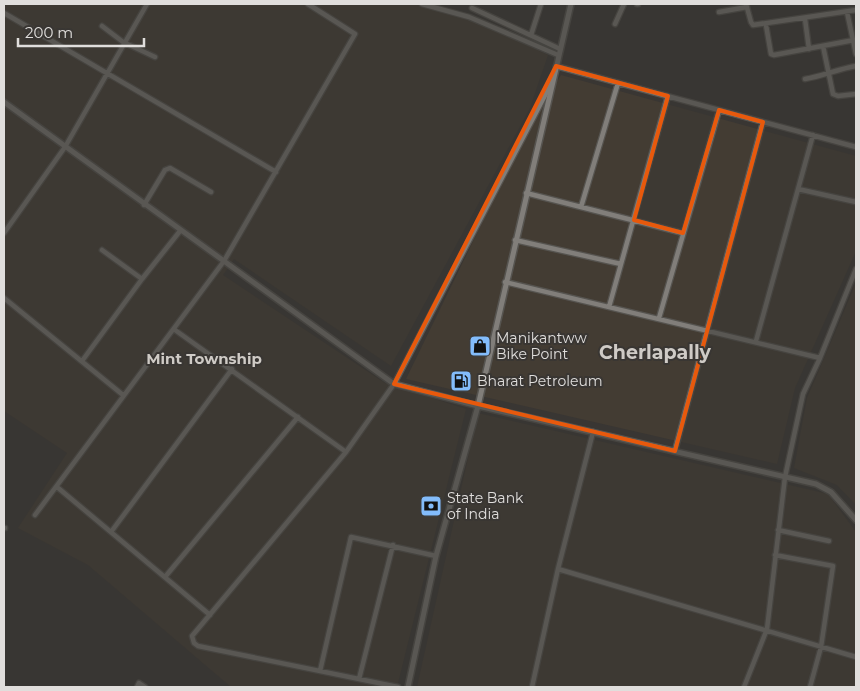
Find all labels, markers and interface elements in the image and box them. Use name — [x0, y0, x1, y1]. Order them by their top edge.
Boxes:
scale bar — [18, 15, 144, 47]
text: 200 m — [25, 23, 73, 42]
place label: Manikantww Bike Point — [496, 329, 588, 363]
shop icon: Manikantww Bike Point — [468, 334, 492, 358]
district label: Cherlapally — [599, 341, 712, 364]
district label: Mint Township — [146, 349, 262, 368]
fuel station icon: Bharat Petroleum — [449, 369, 473, 393]
place label: Bharat Petroleum — [477, 372, 603, 390]
place label: State Bank of India — [447, 489, 524, 523]
bank icon: State Bank of India — [419, 494, 443, 518]

